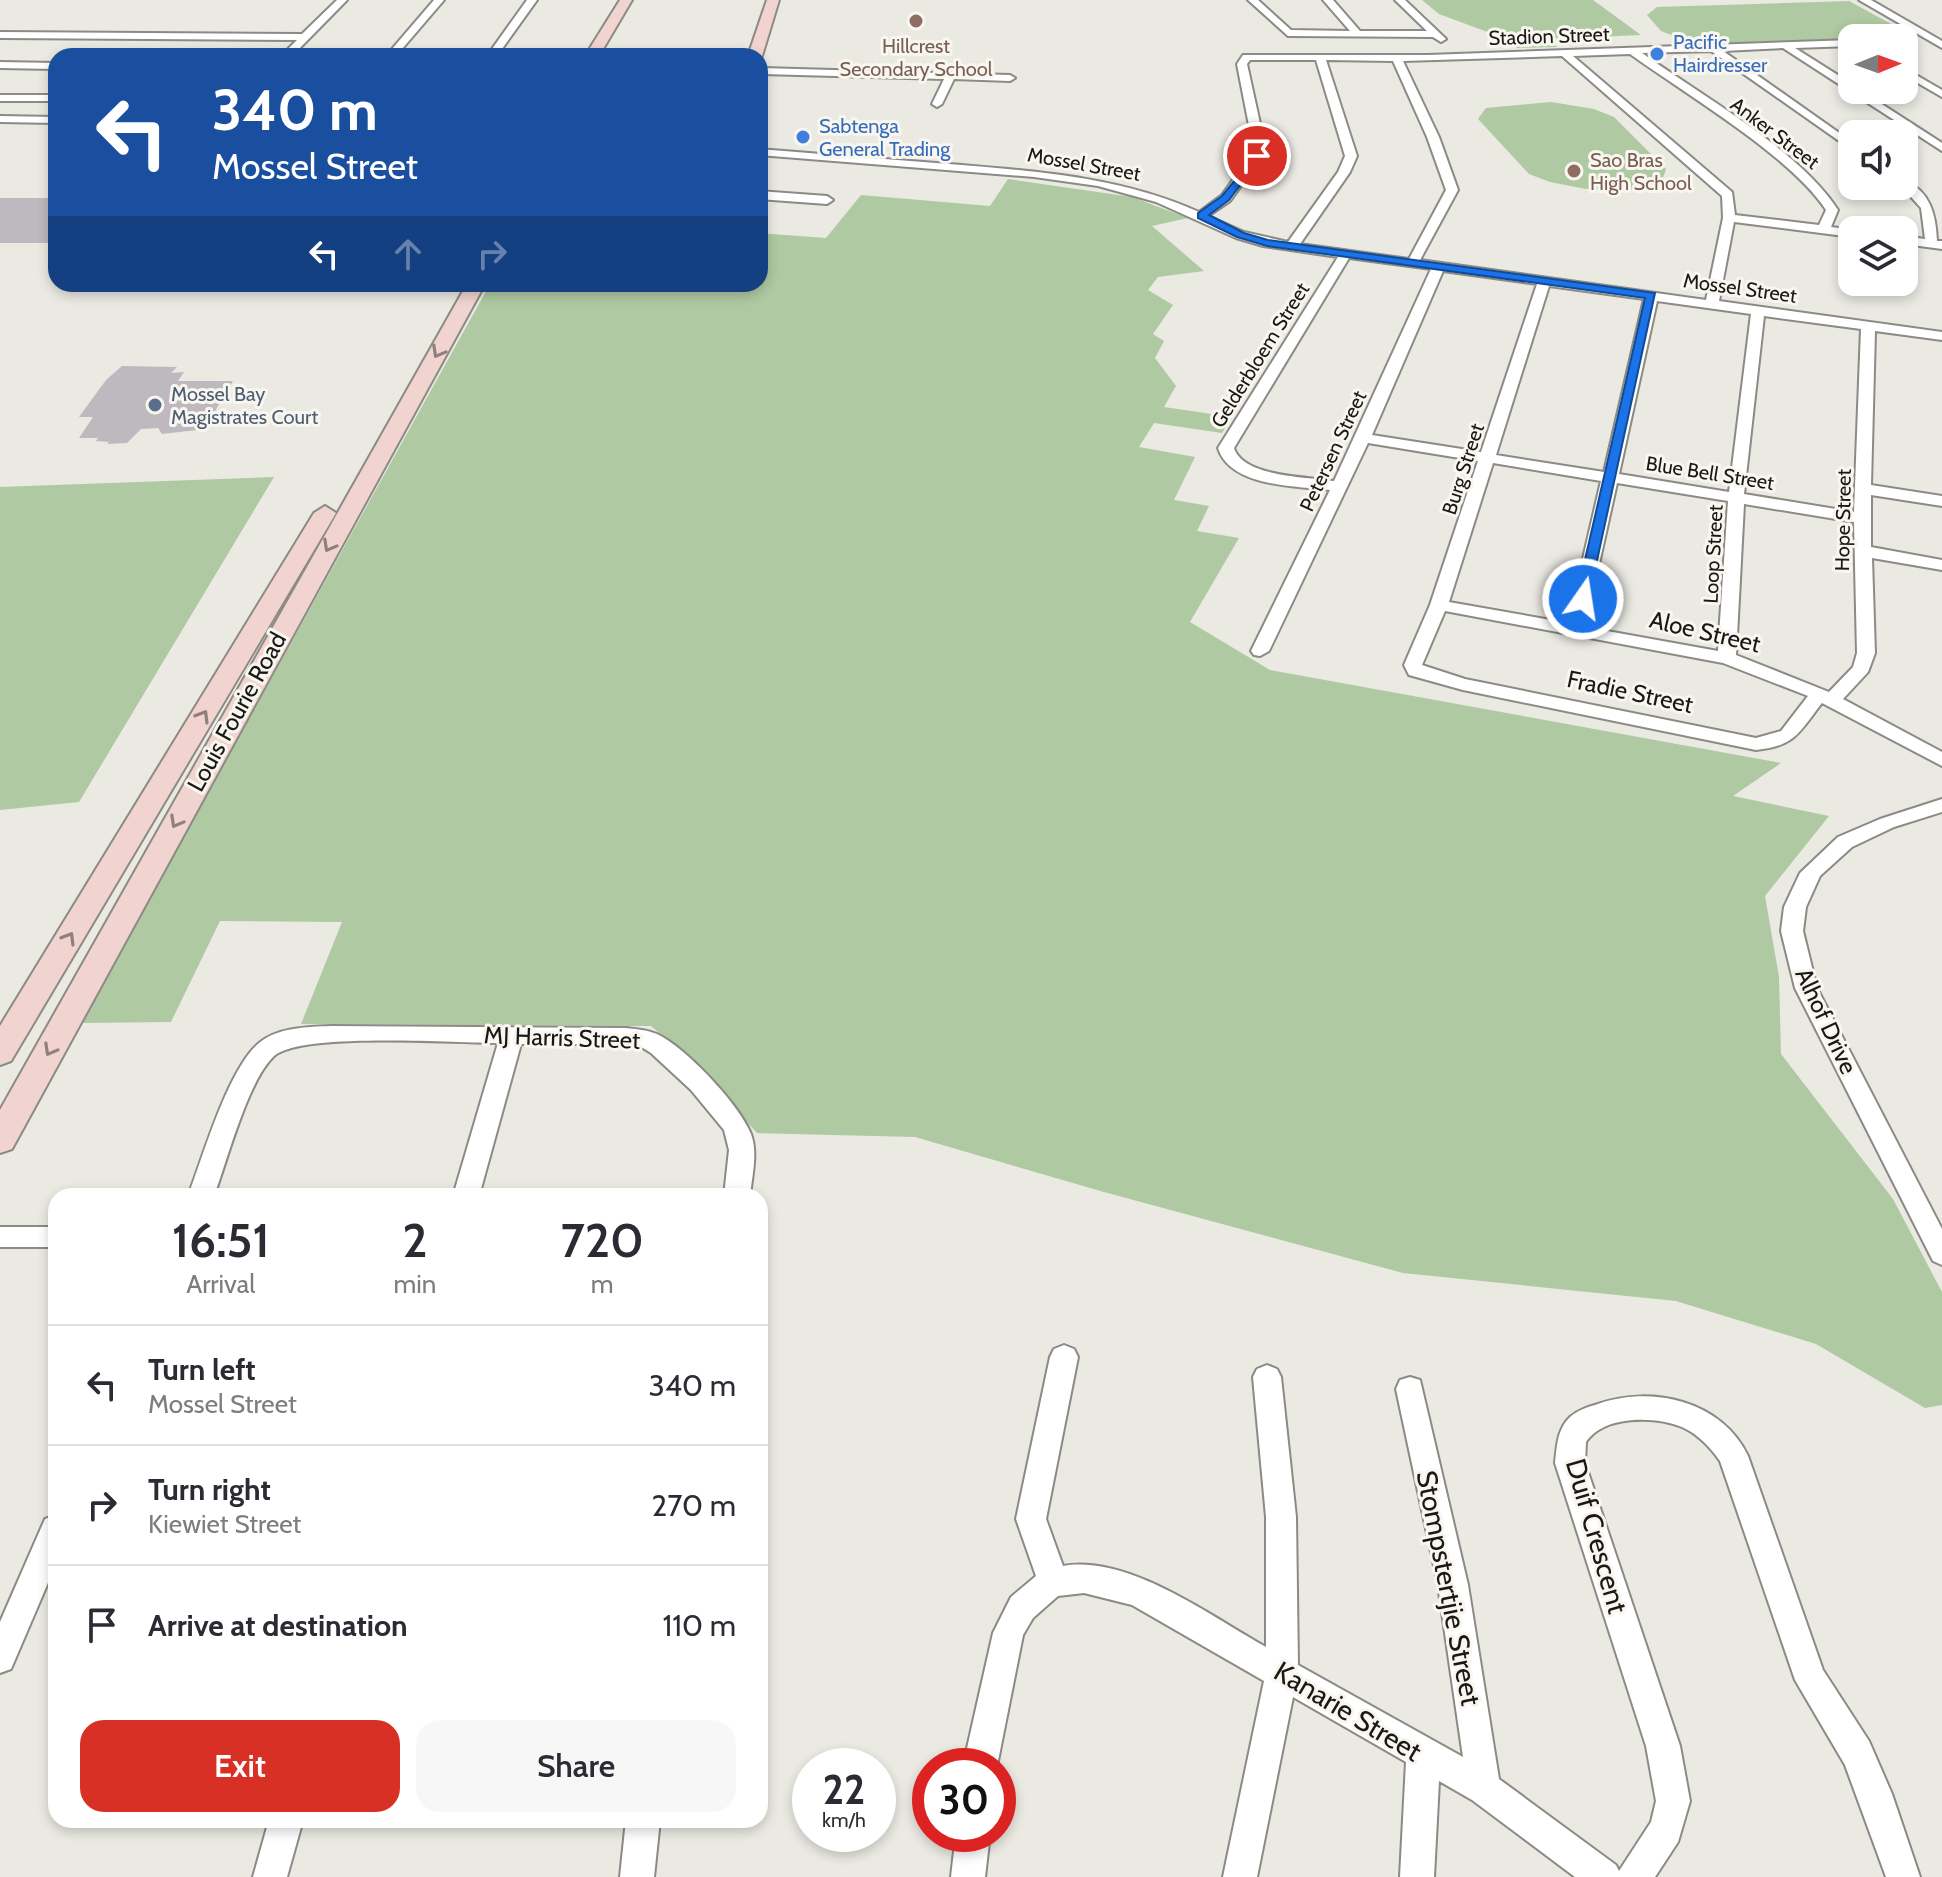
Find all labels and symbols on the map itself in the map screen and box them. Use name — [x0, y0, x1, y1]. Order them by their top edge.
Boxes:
marker: Hillcrest Secondary School — [907, 12, 925, 30]
street label: Stadion Street — [1488, 22, 1610, 50]
north arrow — [1838, 24, 1918, 104]
place label: Pacific Hairdresser — [1673, 30, 1768, 77]
place label: Hillcrest Secondary School — [840, 34, 993, 81]
marker: Pacific Hairdresser — [1648, 45, 1666, 63]
street label: Anker Street — [1726, 92, 1824, 174]
place label: Sabtenga General Trading — [819, 114, 951, 161]
pin — [1223, 122, 1291, 190]
marker: Sabtenga General Trading — [794, 128, 812, 146]
street label: Mossel Street — [1026, 142, 1143, 186]
place label: Sao Bras High School — [1590, 148, 1692, 195]
marker: Sao Bras High School — [1565, 162, 1583, 180]
street label: Mossel Street — [1682, 268, 1799, 308]
street label: Gelderbloem Street — [1206, 278, 1314, 432]
one-way arrow — [432, 343, 448, 358]
place label: Mossel Bay Magistrates Court — [171, 382, 318, 429]
street label: Petersen Street — [1295, 387, 1372, 515]
marker: Mossel Bay Magistrates Court — [146, 396, 164, 414]
street label: Burg Street — [1437, 420, 1489, 518]
street label: Blue Bell Street — [1644, 451, 1776, 495]
street label: Hope Street — [1830, 468, 1856, 571]
street label: Loop Street — [1698, 504, 1728, 604]
one-way arrow — [324, 538, 339, 552]
position arrow — [1541, 557, 1625, 641]
street label: Aloe Street — [1647, 605, 1763, 658]
street label: Louis Fourie Road — [181, 627, 292, 796]
street label: Fradie Street — [1564, 664, 1696, 719]
one-way arrow — [193, 710, 209, 725]
one-way arrow — [170, 814, 186, 828]
one-way arrow — [59, 932, 75, 947]
street label: Alhof Drive — [1789, 963, 1864, 1078]
street label: MJ Harris Street — [483, 1020, 641, 1055]
one-way arrow — [44, 1041, 60, 1056]
street label: Duif Crescent — [1559, 1455, 1635, 1617]
street label: Stompstertjie Street — [1410, 1468, 1488, 1708]
street label: Kanarie Street — [1268, 1654, 1428, 1768]
speed limit sign: 30 — [912, 1748, 1016, 1852]

